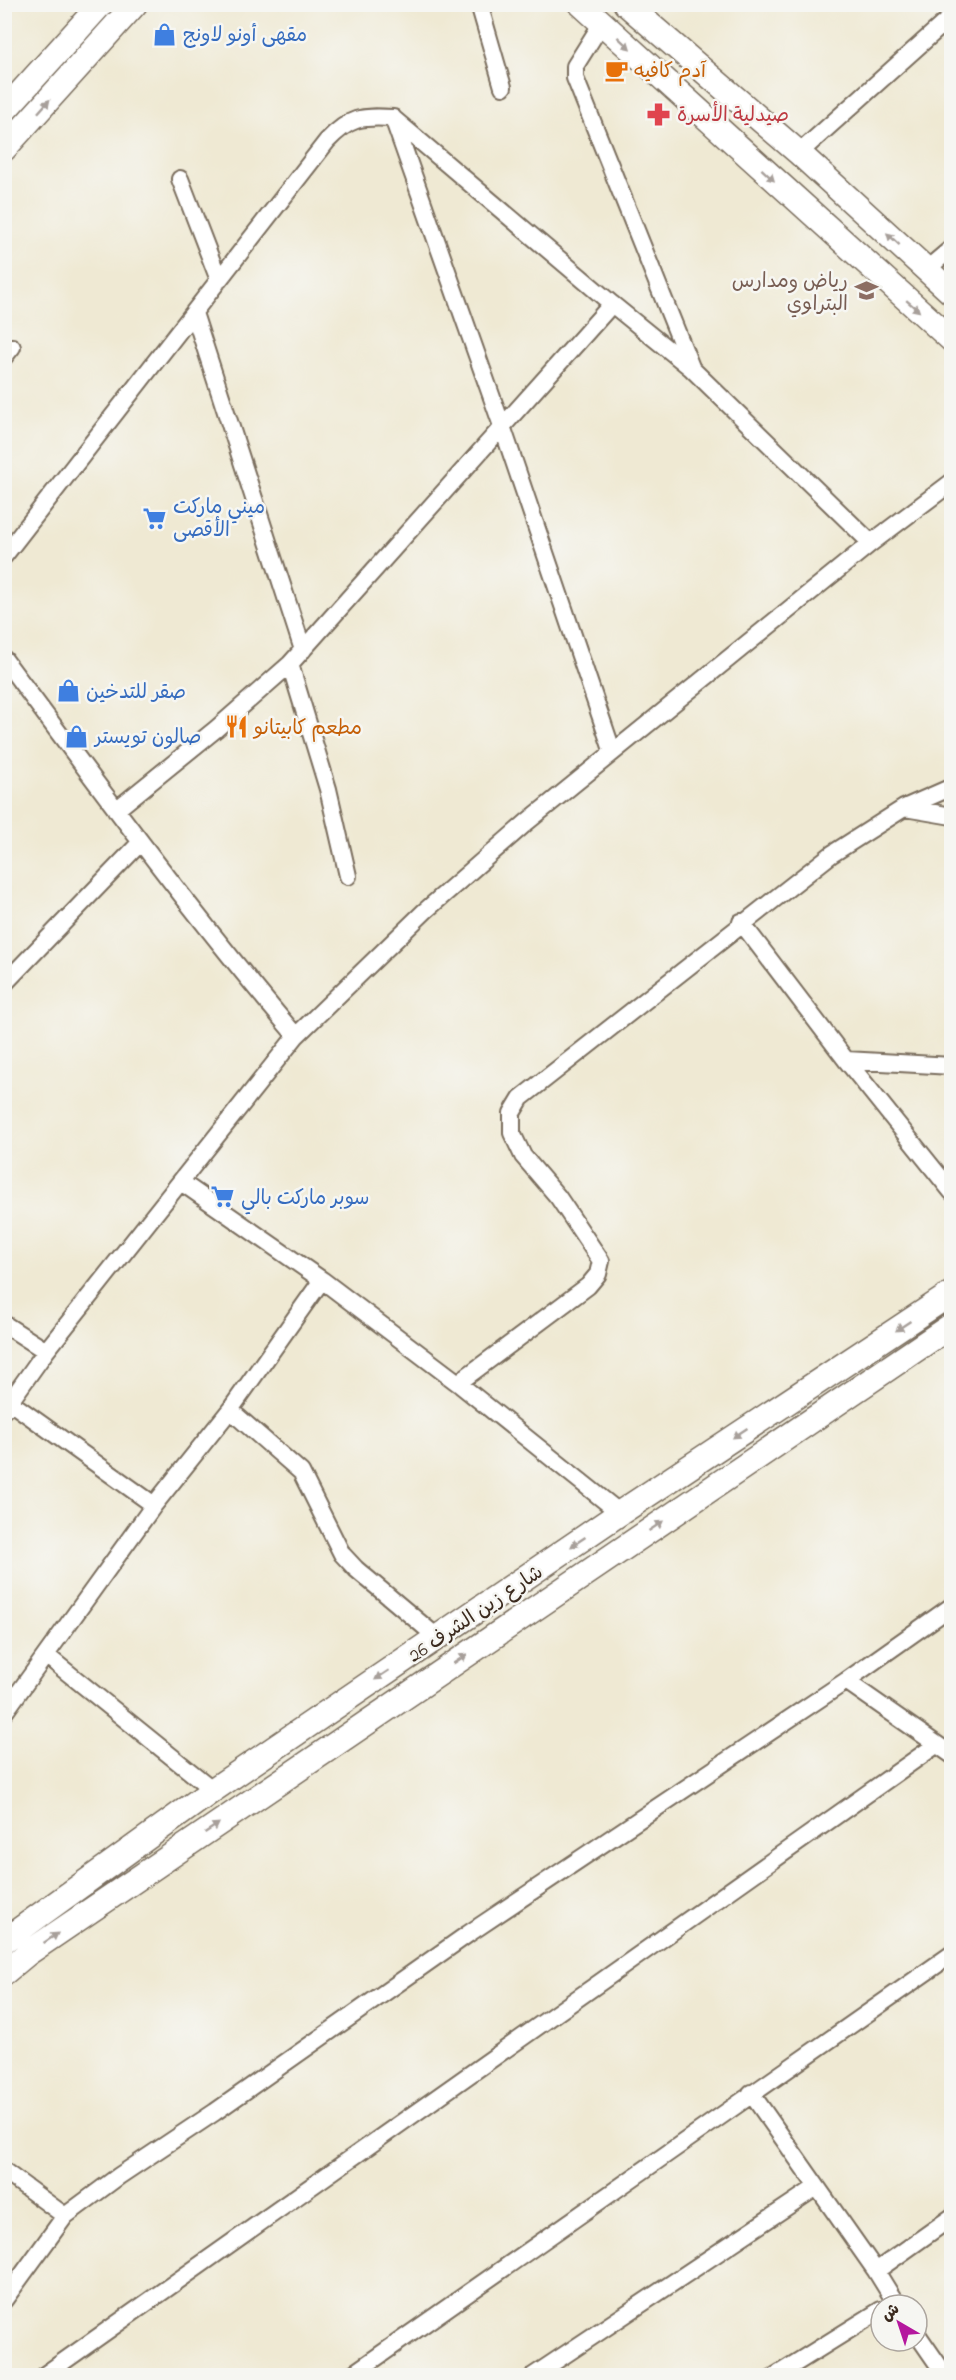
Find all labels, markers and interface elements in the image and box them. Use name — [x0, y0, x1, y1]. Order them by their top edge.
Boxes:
shop icon: مقهى أونو لاونج — [152, 21, 178, 47]
place label: مقهى أونو لاونج — [183, 22, 307, 51]
one-way arrow — [617, 36, 631, 50]
cafe icon: آدم كافيه — [603, 57, 629, 83]
place label: آدم كافيه — [634, 58, 707, 87]
one-way arrow — [37, 98, 51, 113]
pharmacy icon: صيدلية الأسرة — [646, 101, 672, 127]
place label: صيدلية الأسرة — [677, 101, 789, 131]
one-way arrow — [760, 168, 775, 181]
one-way arrow — [886, 233, 901, 246]
place label: رياض ومدارس البتراوي — [732, 268, 848, 320]
school or university icon: رياض ومدارس البتراوي — [853, 278, 879, 304]
one-way arrow — [905, 299, 920, 313]
place label: ميني ماركت الأقصى — [173, 494, 265, 546]
supermarket icon: ميني ماركت الأقصى — [142, 505, 168, 531]
shop icon: صقر للتدخين — [55, 678, 81, 704]
place label: صقر للتدخين — [86, 679, 186, 708]
restaurant icon: مطعم كابيتانو — [223, 714, 249, 740]
place label: مطعم كابيتانو — [252, 715, 362, 744]
shop icon: صالون تويستر — [64, 723, 90, 749]
place label: صالون تويستر — [93, 724, 202, 753]
supermarket icon: سوبر ماركت بالي — [210, 1184, 236, 1210]
place label: سوبر ماركت بالي — [241, 1185, 370, 1215]
one-way arrow — [895, 1320, 911, 1331]
one-way arrow — [732, 1428, 749, 1439]
one-way arrow — [648, 1521, 664, 1532]
one-way arrow — [571, 1536, 587, 1548]
street label: شارع زين الشرف 26 — [403, 1559, 550, 1671]
one-way arrow — [452, 1654, 468, 1665]
one-way arrow — [375, 1669, 391, 1681]
one-way arrow — [204, 1823, 220, 1834]
one-way arrow — [42, 1932, 58, 1944]
north arrow — [869, 2293, 929, 2353]
text: ش — [876, 2298, 905, 2328]

